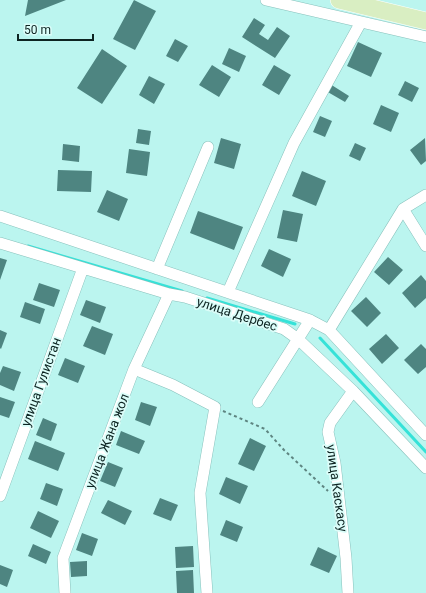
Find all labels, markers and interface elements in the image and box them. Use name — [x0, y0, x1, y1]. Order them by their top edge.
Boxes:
scale bar — [18, 16, 93, 42]
text: 50 m — [24, 23, 51, 37]
street label: улица Дербес — [195, 294, 279, 334]
street label: улица Гулистан — [18, 335, 64, 429]
street label: улица Жана жол — [82, 392, 132, 490]
street label: улица Каскасу — [323, 443, 351, 533]

